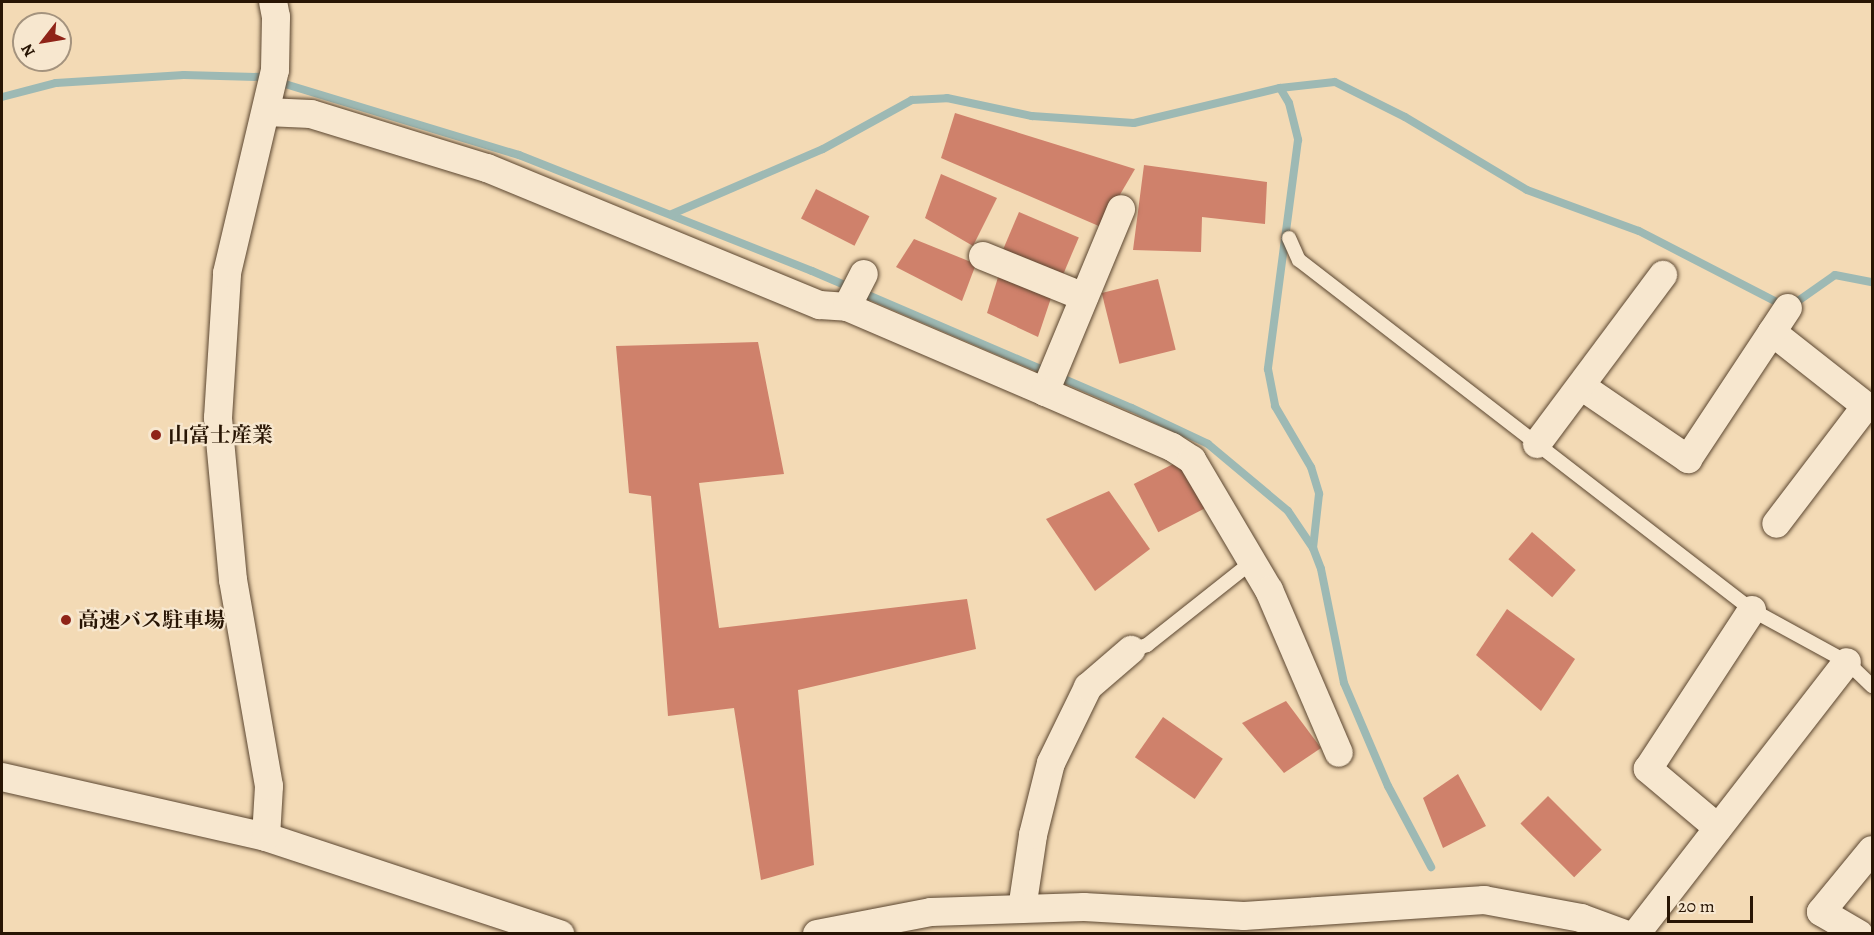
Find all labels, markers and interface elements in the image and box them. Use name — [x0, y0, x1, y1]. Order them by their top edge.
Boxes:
north arrow — [12, 12, 72, 72]
text: N — [16, 40, 41, 61]
place label: 山富士産業 — [168, 422, 273, 448]
marker: 山富士産業 — [149, 428, 163, 442]
place label: 高速バス駐車場 — [78, 607, 225, 633]
marker: 高速バス駐車場 — [59, 613, 73, 627]
scale bar — [1670, 884, 1756, 922]
text: 20 m — [1678, 894, 1715, 918]

